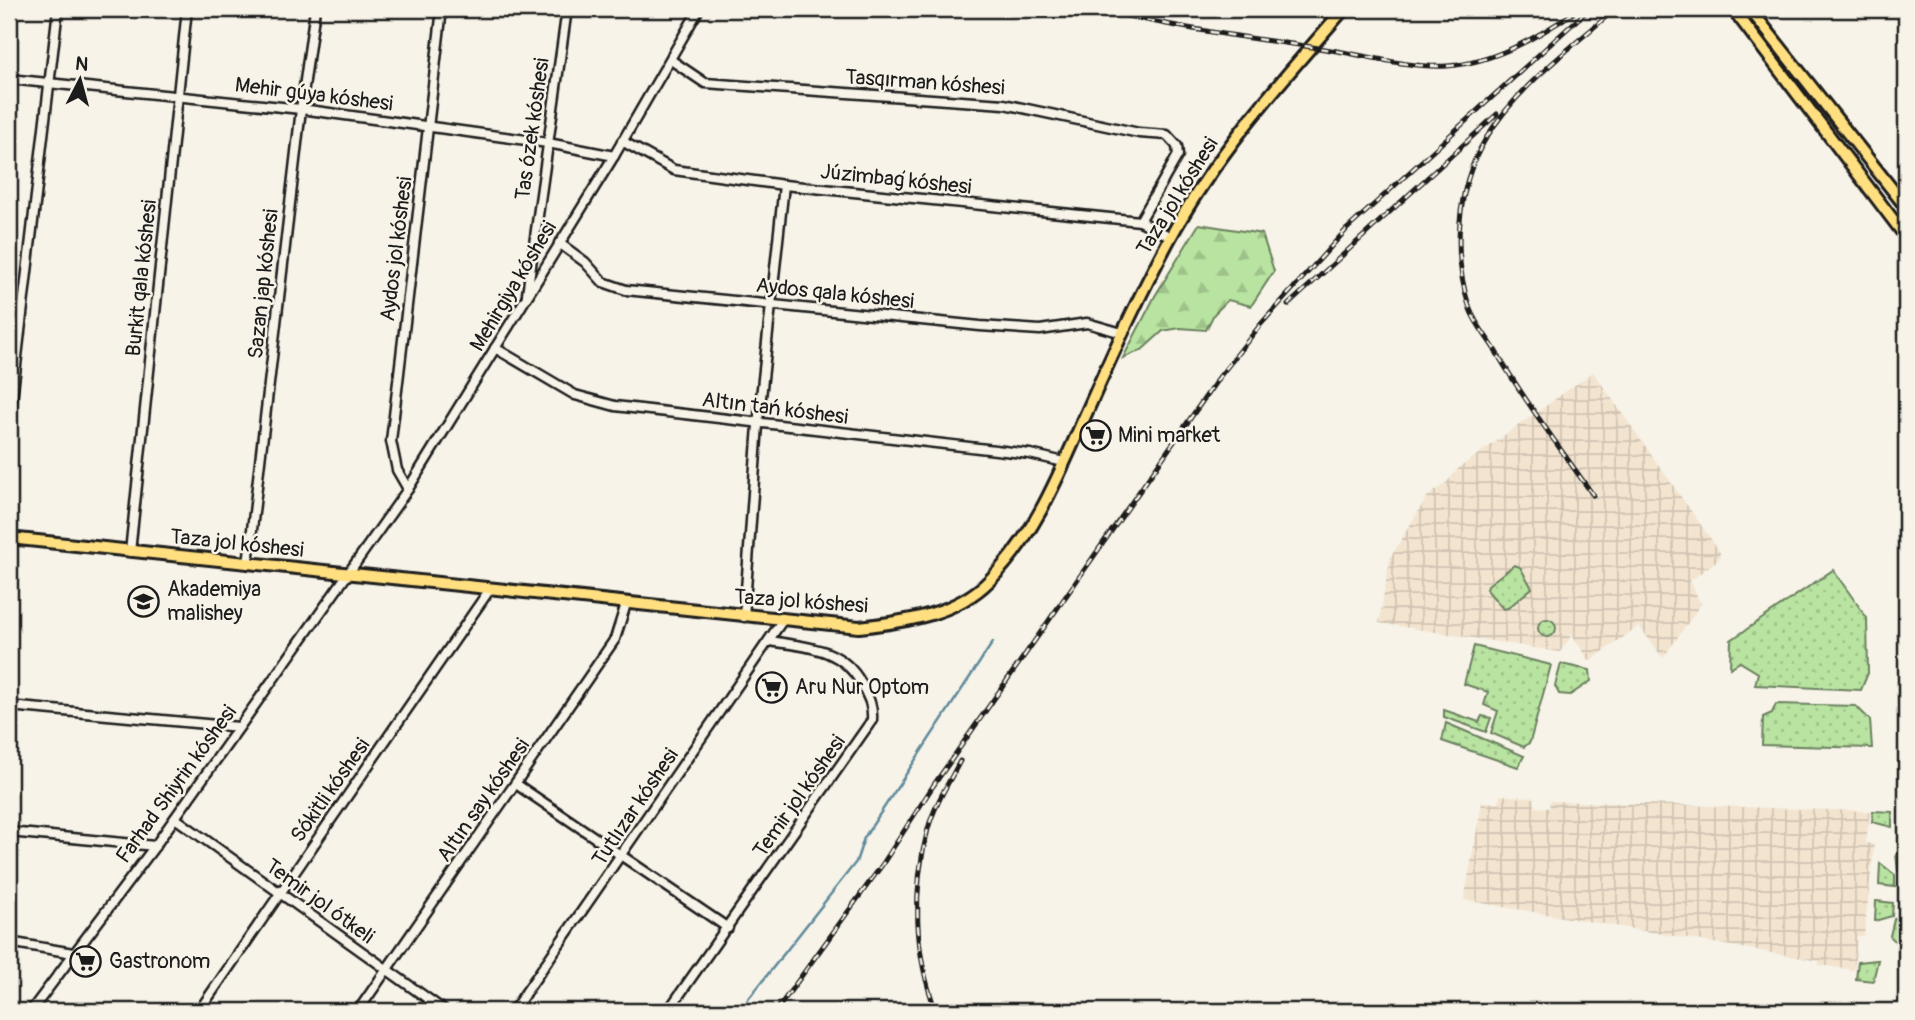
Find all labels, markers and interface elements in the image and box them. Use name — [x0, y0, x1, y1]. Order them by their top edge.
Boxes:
north arrow — [46, 46, 116, 116]
text: N — [74, 51, 89, 77]
street label: Tas ózek kóshesi — [509, 56, 556, 202]
street label: Tasqırman kóshesi — [844, 63, 1006, 102]
street label: Mehir gúyа kóshesi — [233, 71, 395, 118]
street label: Taza jol kóshesi — [1130, 132, 1225, 260]
street label: Júzimbaǵ kóshesi — [819, 158, 973, 201]
street label: Aydos jol kóshesi — [374, 175, 419, 323]
street label: Burkit qala kóshesi — [120, 198, 163, 358]
street label: Sazan jap kóshesi — [242, 208, 285, 360]
street label: Mehirgiya kóshesi — [464, 216, 563, 356]
street label: Aydos qala kóshesi — [755, 272, 916, 315]
street label: Altın tań kóshesi — [700, 386, 850, 431]
supermarket icon: Mini market — [1078, 418, 1112, 452]
place label: Mini market — [1118, 422, 1221, 449]
street label: Taza jol kóshesi — [169, 523, 305, 564]
place label: Akademiya malishey — [167, 576, 261, 627]
street label: Taza jol kóshesi — [733, 583, 869, 620]
school or university icon: Akademiya malishey — [127, 584, 161, 618]
supermarket icon: Aru Nur Optom — [755, 670, 789, 704]
place label: Aru Nur Optom — [795, 674, 929, 701]
street label: Farhad Shiyrin kóshesi — [110, 700, 243, 868]
street label: Temir jol kóshesi — [747, 730, 852, 863]
street label: Sókitli kóshesi — [285, 733, 376, 848]
street label: Altın say kóshesi — [431, 733, 536, 867]
street label: Tutlızar kóshesi — [586, 743, 685, 871]
street label: Temir jol ótkeli — [260, 853, 380, 950]
supermarket icon: Gastronom — [69, 944, 103, 978]
place label: Gastronom — [109, 948, 210, 975]

